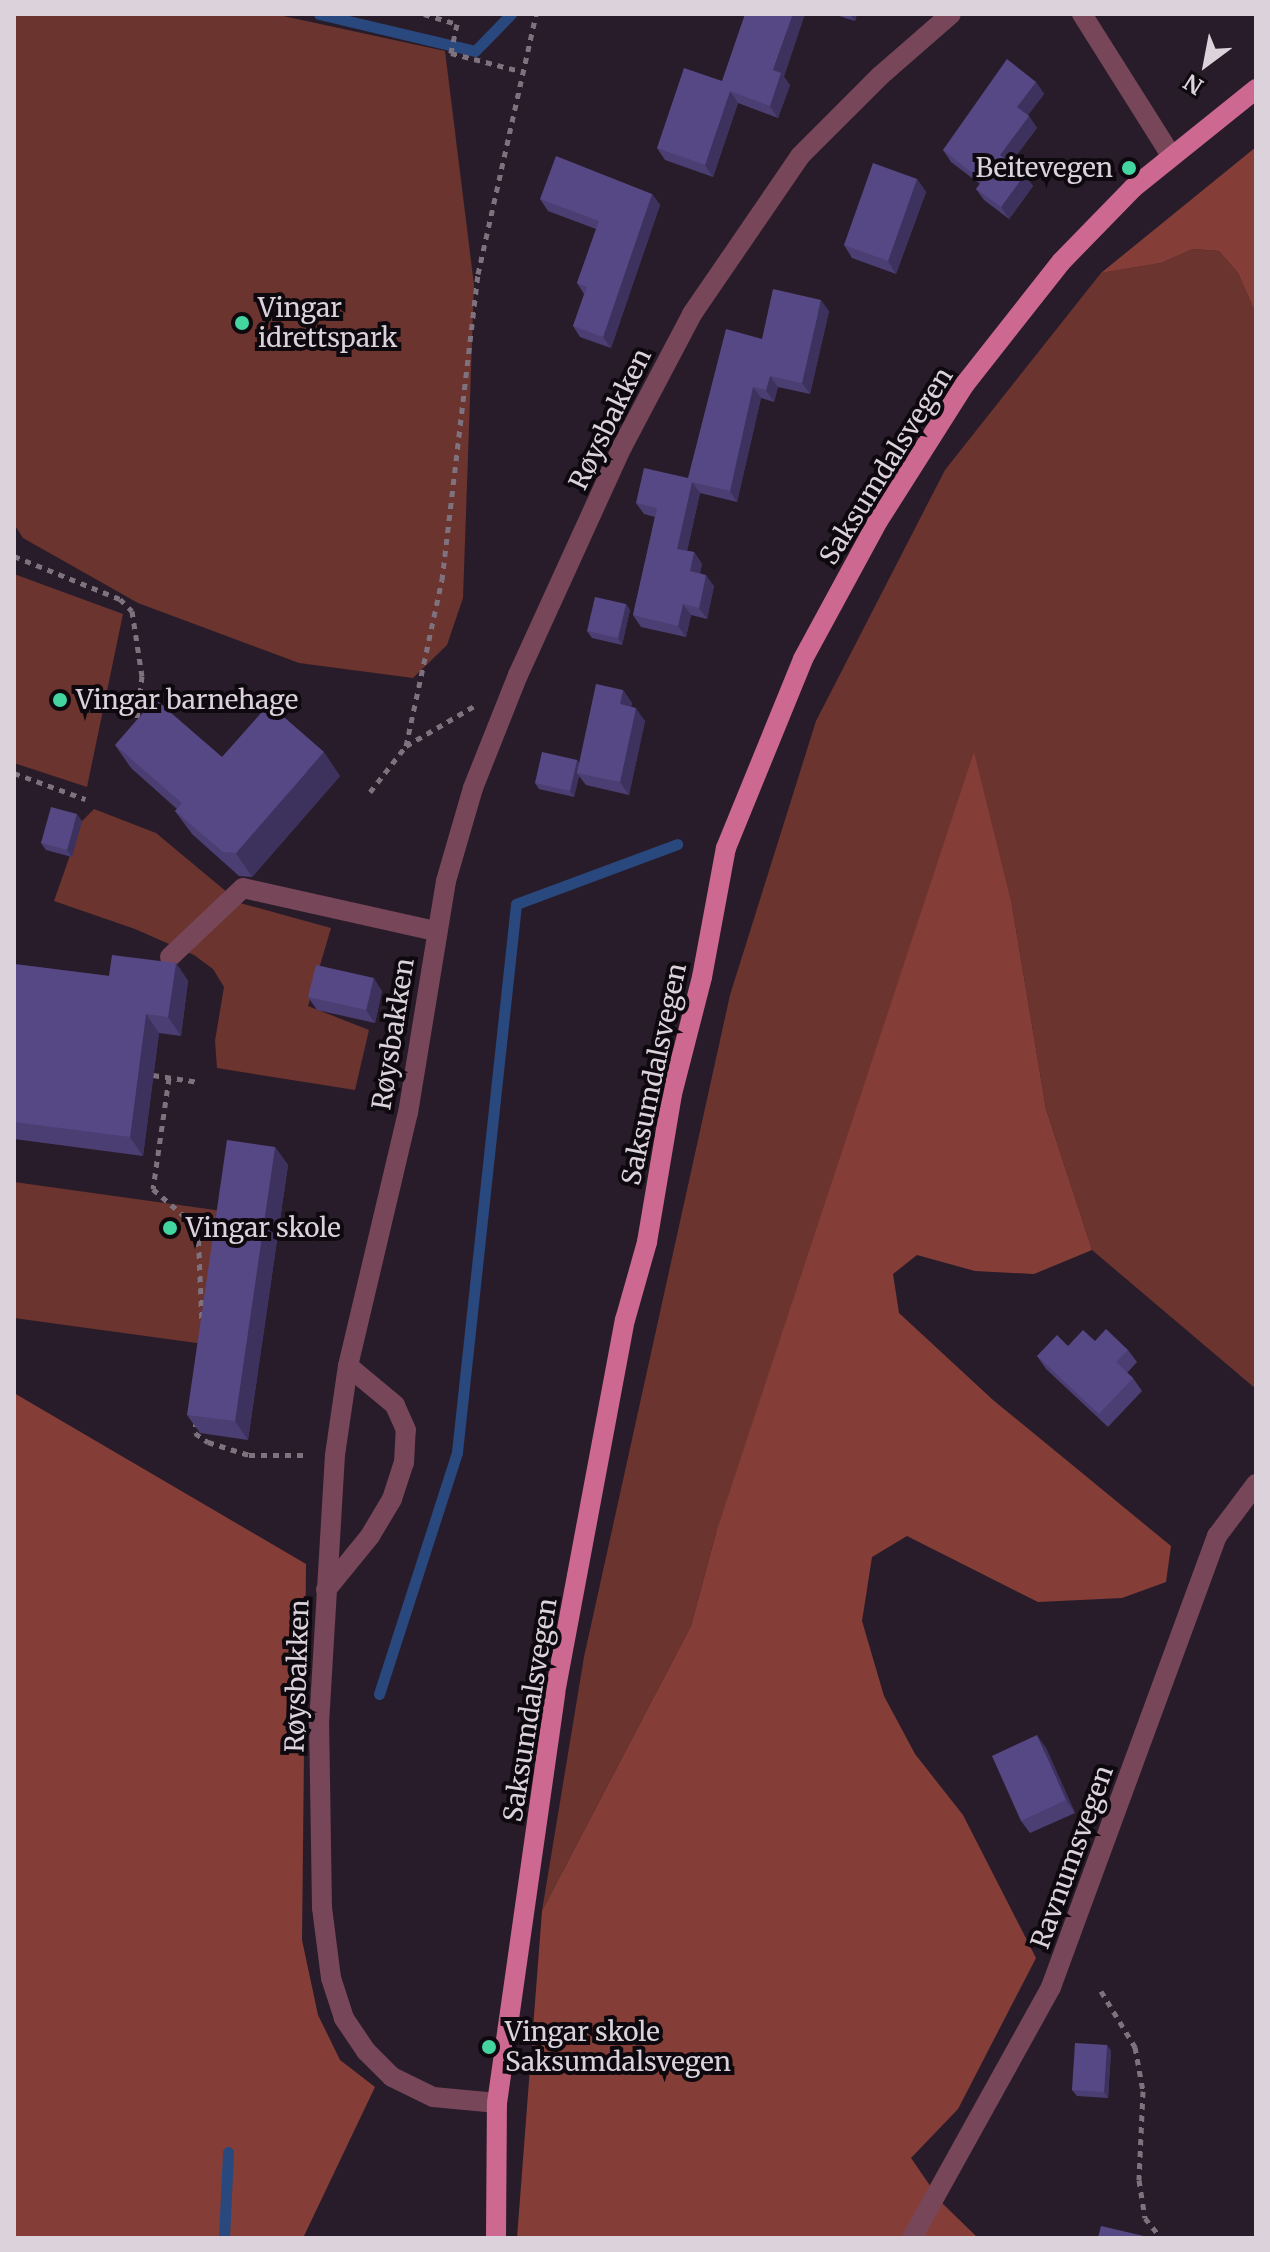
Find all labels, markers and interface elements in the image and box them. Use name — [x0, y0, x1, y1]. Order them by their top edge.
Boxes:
north arrow — [1166, 24, 1246, 104]
text: N — [1178, 68, 1208, 101]
place label: Beitevegen — [975, 152, 1113, 184]
marker: Beitevegen — [1120, 159, 1138, 177]
place label: Vingar idrettspark — [258, 292, 397, 354]
marker: Vingar idrettspark — [233, 314, 251, 332]
street label: Røysbakken — [562, 343, 658, 495]
street label: Saksumdalsvegen — [813, 362, 959, 570]
place label: Vingar barnehage — [76, 684, 298, 716]
marker: Vingar barnehage — [51, 691, 69, 709]
street label: Røysbakken — [366, 956, 420, 1112]
street label: Saksumdalsvegen — [615, 960, 693, 1188]
place label: Vingar skole — [186, 1212, 341, 1244]
marker: Vingar skole — [161, 1219, 179, 1237]
street label: Saksumdalsvegen — [497, 1596, 563, 1824]
street label: Røysbakken — [279, 1599, 315, 1753]
street label: Ravnumsvegen — [1024, 1761, 1120, 1953]
place label: Vingar skole Saksumdalsvegen — [505, 2016, 731, 2078]
marker: Vingar skole Saksumdalsvegen — [480, 2038, 498, 2056]

